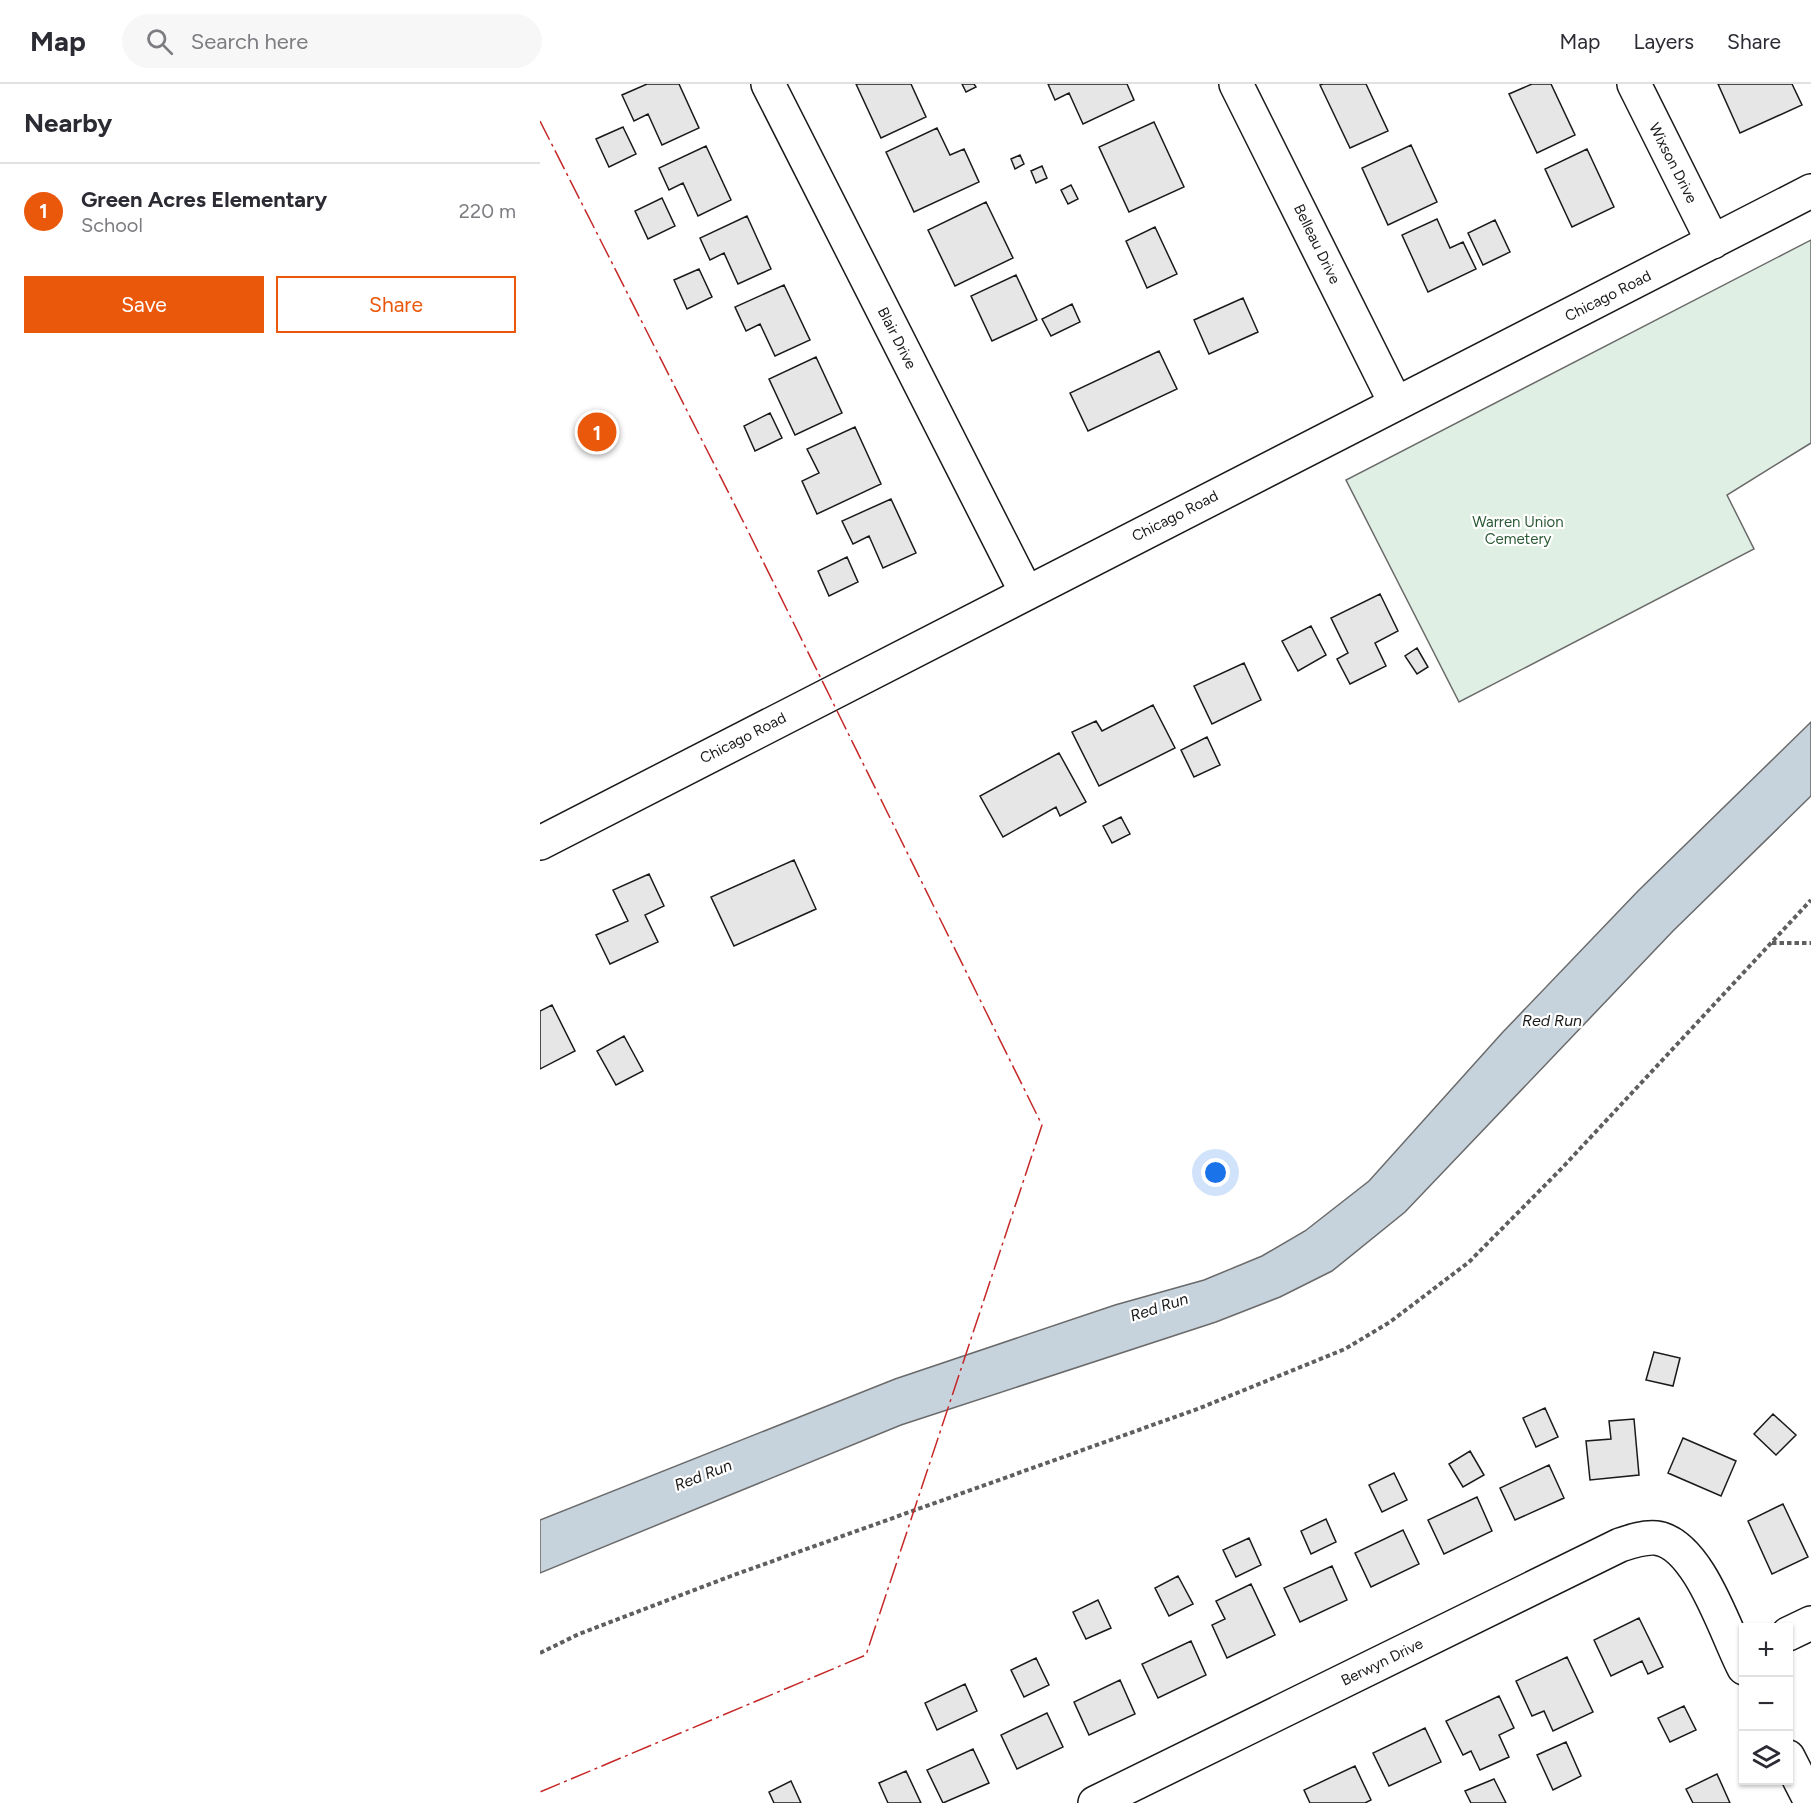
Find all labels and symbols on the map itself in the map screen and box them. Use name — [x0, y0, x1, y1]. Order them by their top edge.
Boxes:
street label: Wixson Drive — [1645, 120, 1701, 206]
street label: Belleau Drive — [1290, 201, 1344, 287]
street label: Chicago Road — [1562, 267, 1654, 325]
street label: Blair Drive — [874, 304, 920, 372]
pin: 1 — [578, 410, 616, 454]
street label: Chicago Road — [1129, 487, 1221, 545]
park label: Warren Union Cemetery — [1472, 513, 1564, 548]
street label: Chicago Road — [697, 709, 789, 767]
water label: Red Run — [1522, 1011, 1582, 1030]
your location — [1201, 1158, 1230, 1187]
water label: Red Run — [1128, 1289, 1191, 1325]
water label: Red Run — [672, 1455, 734, 1495]
street label: Berwyn Drive — [1338, 1634, 1426, 1690]

